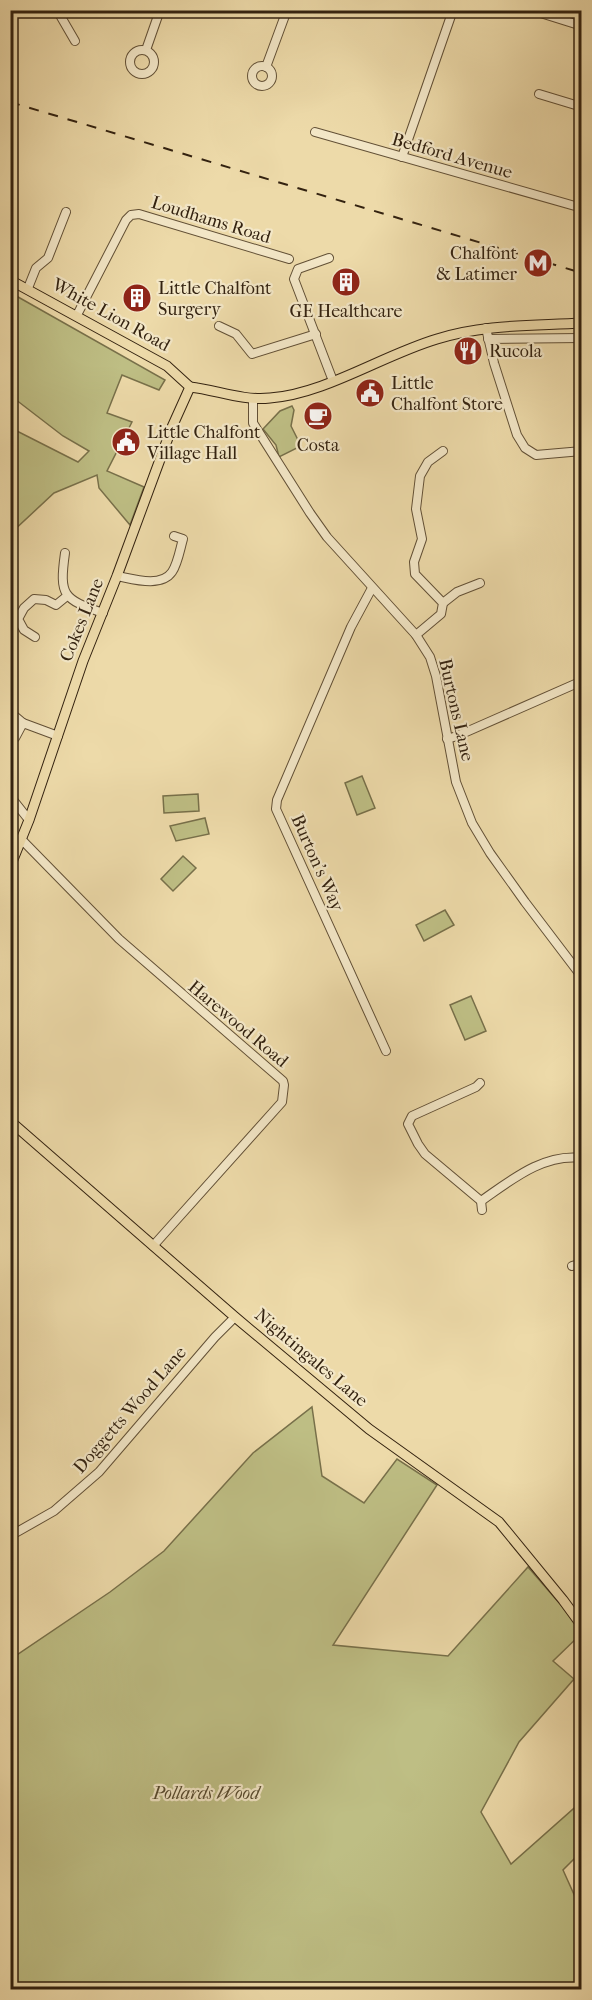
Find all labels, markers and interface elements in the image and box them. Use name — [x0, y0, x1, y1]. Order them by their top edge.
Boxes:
street label: Bedford Avenue — [389, 129, 515, 183]
street label: Loudhams Road — [149, 192, 273, 248]
place label: Chalfont & Latimer — [436, 243, 518, 285]
metro station icon: Chalfont & Latimer — [522, 247, 554, 279]
building icon: GE Healthcare — [330, 266, 362, 298]
street label: White Lion Road — [48, 273, 174, 356]
place label: Little Chalfont Surgery — [158, 278, 272, 320]
building icon: Little Chalfont Surgery — [121, 282, 153, 314]
place label: GE Healthcare — [290, 301, 403, 322]
restaurant icon: Rucola — [452, 335, 484, 367]
place label: Rucola — [489, 341, 543, 362]
place label: Little Chalfont Store — [391, 373, 503, 415]
public building icon: Little Chalfont Store — [354, 377, 386, 409]
cafe icon: Costa — [302, 400, 334, 432]
place label: Little Chalfont Village Hall — [146, 422, 261, 464]
public building icon: Little Chalfont Village Hall — [110, 426, 142, 458]
place label: Costa — [297, 435, 340, 456]
street label: Cokes Lane — [56, 575, 108, 665]
street label: Burtons Lane — [434, 657, 478, 763]
street label: Burton's Way — [286, 811, 348, 916]
street label: Harewood Road — [184, 976, 292, 1072]
street label: Nightingales Lane — [250, 1305, 372, 1411]
street label: Doggetts Wood Lane — [69, 1342, 191, 1478]
park label: Pollards Wood — [152, 1783, 262, 1804]

